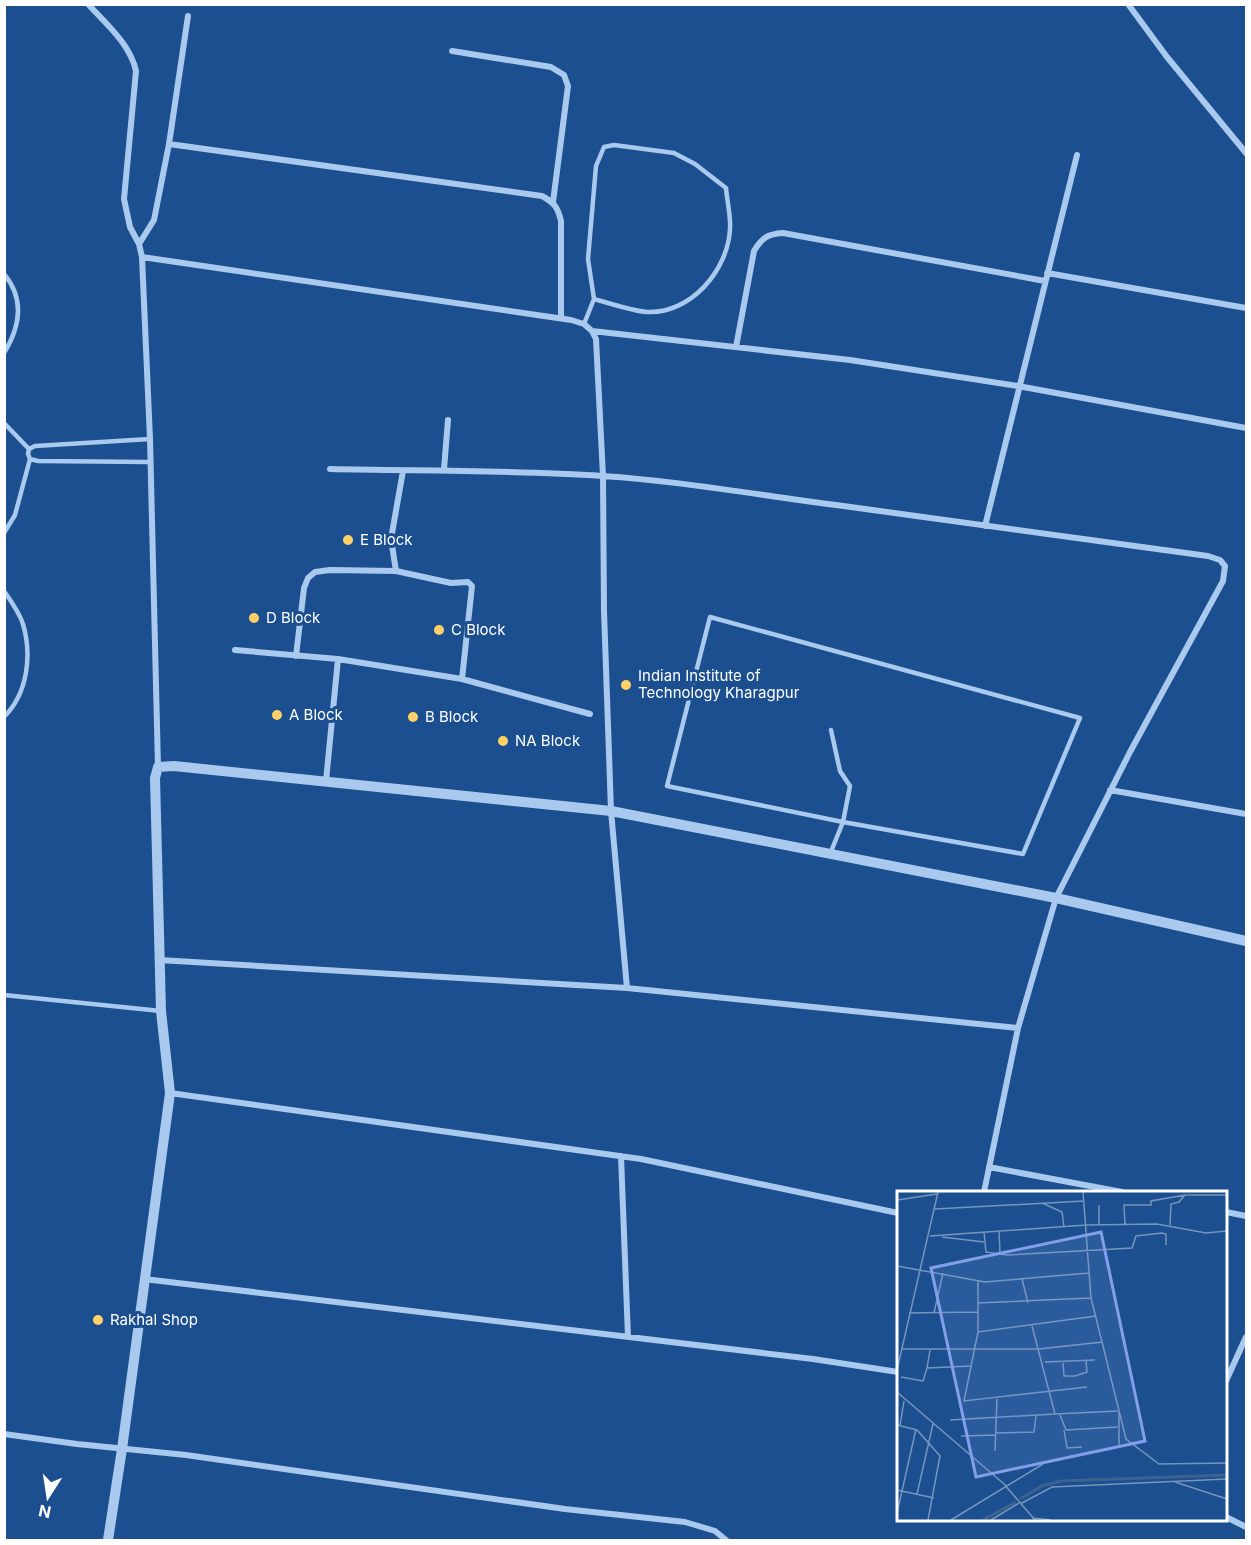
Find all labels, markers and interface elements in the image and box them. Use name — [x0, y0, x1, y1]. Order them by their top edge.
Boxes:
place label: E Block — [360, 530, 413, 549]
marker: E Block — [341, 533, 355, 547]
place label: D Block — [266, 608, 321, 627]
marker: D Block — [247, 611, 261, 625]
place label: C Block — [451, 620, 506, 639]
marker: C Block — [432, 623, 446, 637]
place label: Indian Institute of Technology Kharagpur — [638, 666, 800, 702]
marker: Indian Institute of Technology Kharagpur — [619, 678, 633, 692]
place label: A Block — [289, 705, 344, 724]
place label: B Block — [425, 707, 479, 726]
marker: A Block — [270, 708, 284, 722]
marker: B Block — [406, 710, 420, 724]
place label: NA Block — [515, 731, 581, 750]
marker: NA Block — [496, 734, 510, 748]
inset map — [897, 1191, 1227, 1521]
place label: Rakhal Shop — [110, 1310, 198, 1329]
marker: Rakhal Shop — [91, 1313, 105, 1327]
north arrow — [18, 1467, 78, 1527]
text: N — [37, 1501, 53, 1523]

